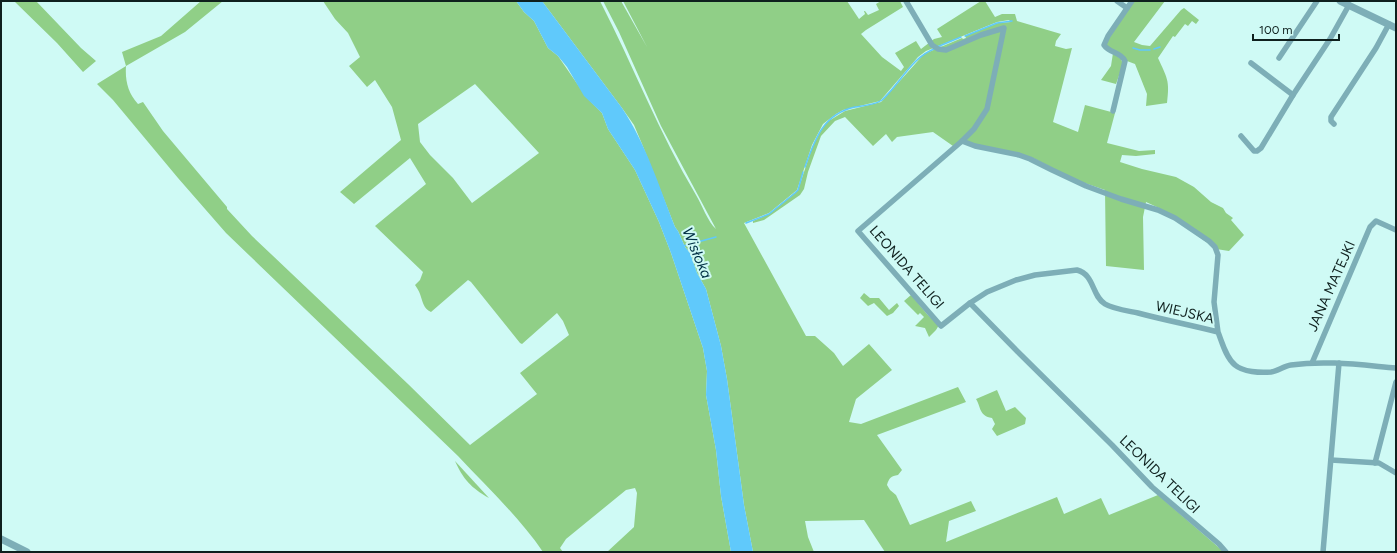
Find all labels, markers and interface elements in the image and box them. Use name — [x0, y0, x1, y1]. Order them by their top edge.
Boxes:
scale bar — [1253, 16, 1339, 42]
text: 100 m — [1259, 23, 1293, 37]
street label: LEONIDA TELIGI — [866, 222, 947, 312]
water label: Wisłoka — [678, 225, 716, 281]
street label: JANA MATEJKI — [1304, 238, 1359, 334]
street label: WIEJSKA — [1154, 298, 1216, 328]
street label: LEONIDA TELIGI — [1116, 432, 1203, 517]

